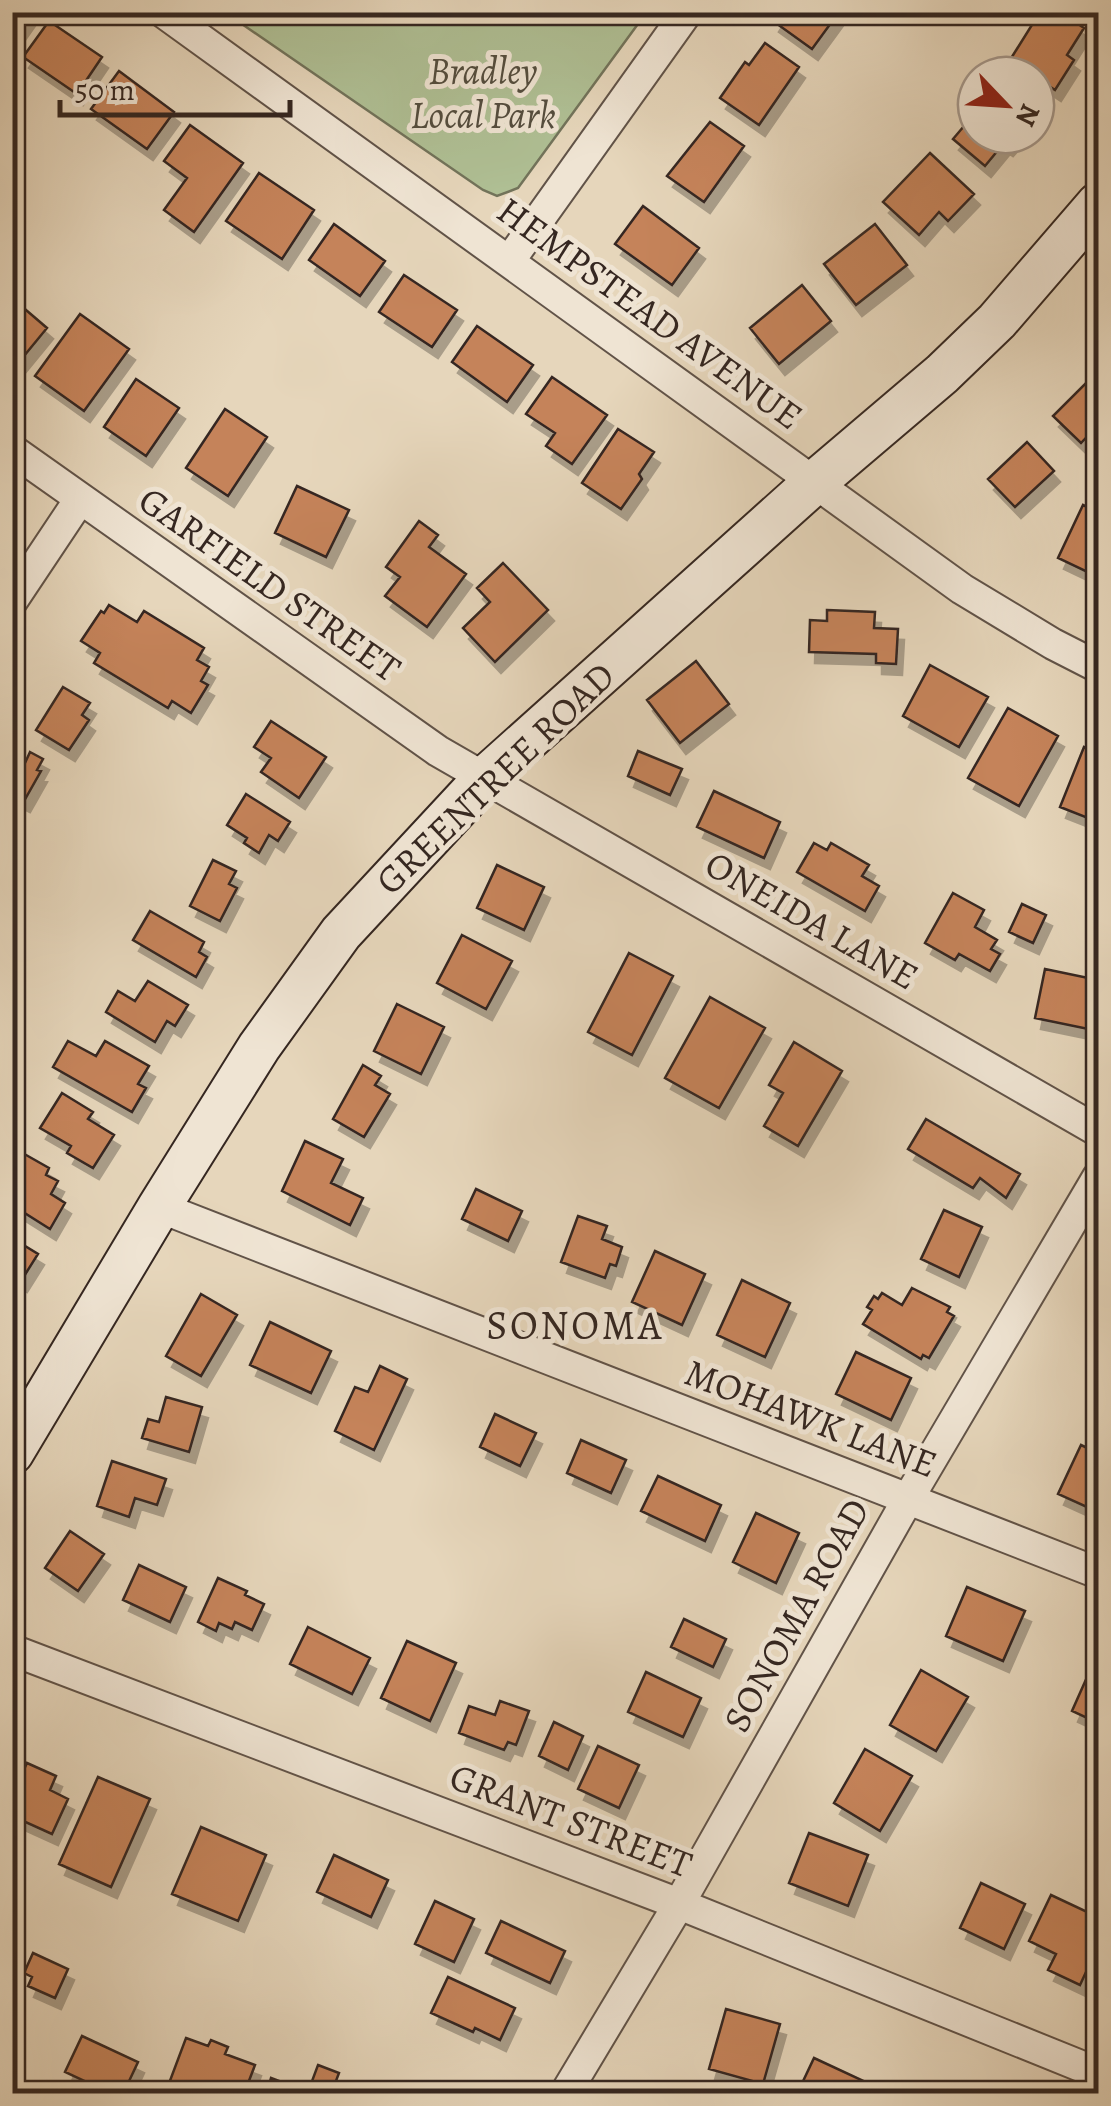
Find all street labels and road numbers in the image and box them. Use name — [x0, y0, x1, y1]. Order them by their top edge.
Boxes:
street label: HEMPSTEAD AVENUE — [487, 184, 813, 442]
street label: GARFIELD STREET — [129, 474, 412, 694]
street label: GREENTREE ROAD — [364, 650, 626, 906]
street label: ONEIDA LANE — [696, 838, 928, 1002]
street label: MOHAWK LANE — [678, 1346, 944, 1490]
street label: SONOMA ROAD — [710, 1489, 882, 1741]
street label: GRANT STREET — [442, 1750, 700, 1890]

